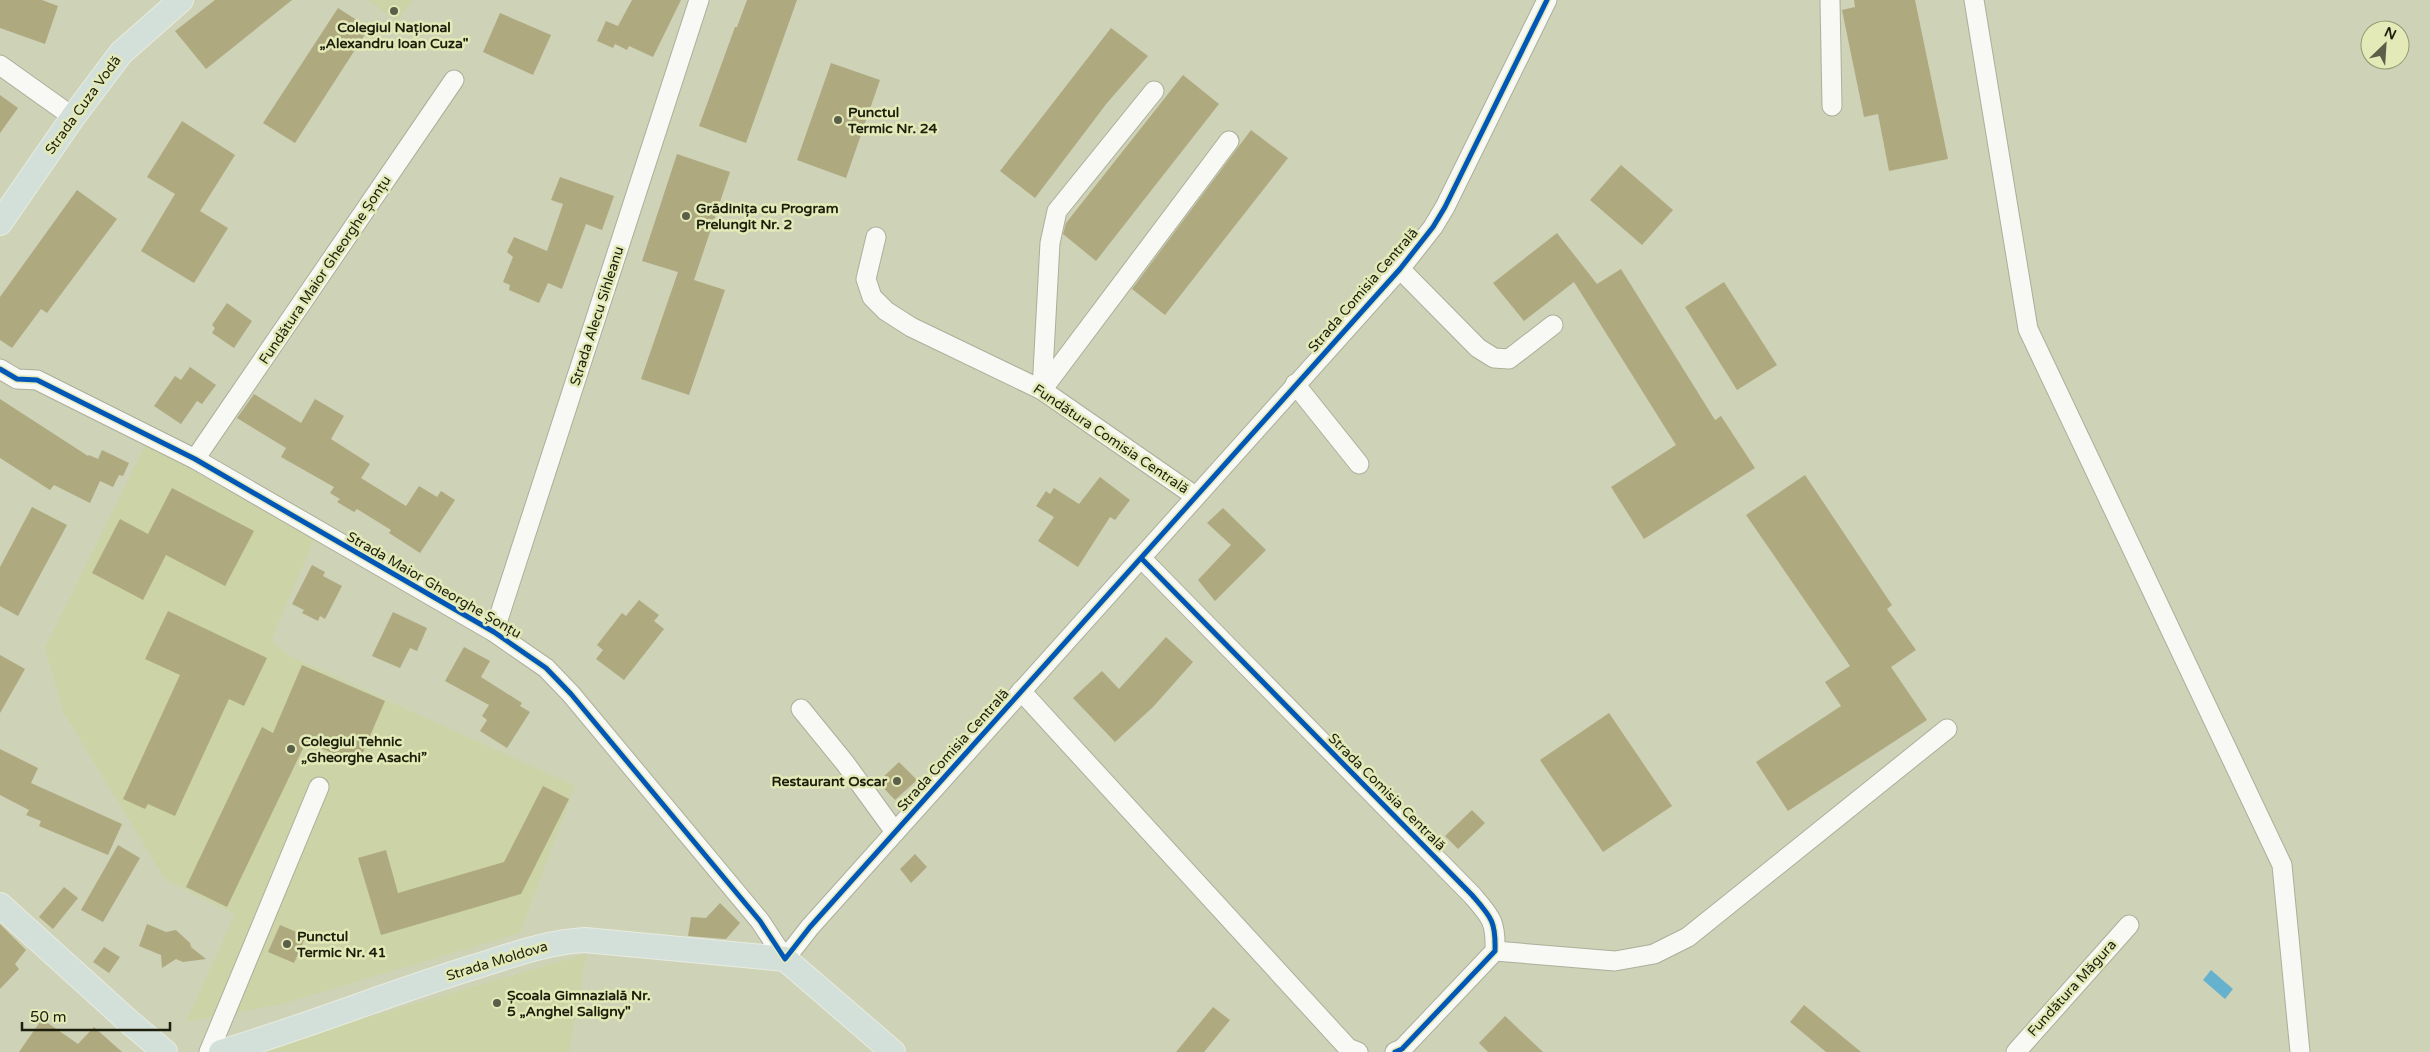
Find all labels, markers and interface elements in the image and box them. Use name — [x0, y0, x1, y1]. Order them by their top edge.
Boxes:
marker: Colegiul Național „Alexandru Ioan Cuza" — [388, 5, 400, 17]
place label: Colegiul Național „Alexandru Ioan Cuza" — [319, 19, 469, 52]
north arrow — [2360, 20, 2410, 70]
text: N — [2382, 24, 2399, 44]
street label: Strada Cuza Vodă — [41, 52, 125, 158]
place label: Punctul Termic Nr. 24 — [847, 104, 937, 137]
marker: Punctul Termic Nr. 24 — [832, 114, 844, 126]
street label: Fundătura Maior Gheorghe Șonțu — [255, 172, 395, 368]
place label: Grădinița cu Program Prelungit Nr. 2 — [696, 200, 839, 233]
marker: Grădinița cu Program Prelungit Nr. 2 — [680, 210, 692, 222]
street label: Strada Comisia Centrală — [1304, 224, 1422, 356]
street label: Strada Alecu Sihleanu — [566, 244, 628, 388]
street label: Fundătura Comisia Centrală — [1030, 380, 1192, 498]
street label: Strada Maior Gheorghe Șonțu — [344, 528, 524, 642]
street label: Strada Comisia Centrală — [893, 685, 1013, 815]
street label: Strada Comisia Centrală — [1325, 730, 1449, 854]
place label: Colegiul Tehnic „Gheorghe Asachi” — [301, 733, 427, 766]
marker: Colegiul Tehnic „Gheorghe Asachi” — [285, 743, 297, 755]
place label: Restaurant Oscar — [771, 773, 888, 790]
marker: Restaurant Oscar — [891, 775, 903, 787]
place label: Punctul Termic Nr. 41 — [296, 928, 386, 961]
street label: Fundătura Măgura — [2024, 936, 2120, 1040]
marker: Punctul Termic Nr. 41 — [281, 938, 293, 950]
street label: Strada Moldova — [444, 938, 550, 984]
place label: Școala Gimnazială Nr. 5 „Anghel Saligny" — [507, 987, 651, 1020]
marker: Școala Gimnazială Nr. 5 „Anghel Saligny" — [491, 997, 503, 1009]
scale bar — [22, 1000, 170, 1032]
text: 50 m — [30, 1008, 67, 1026]

